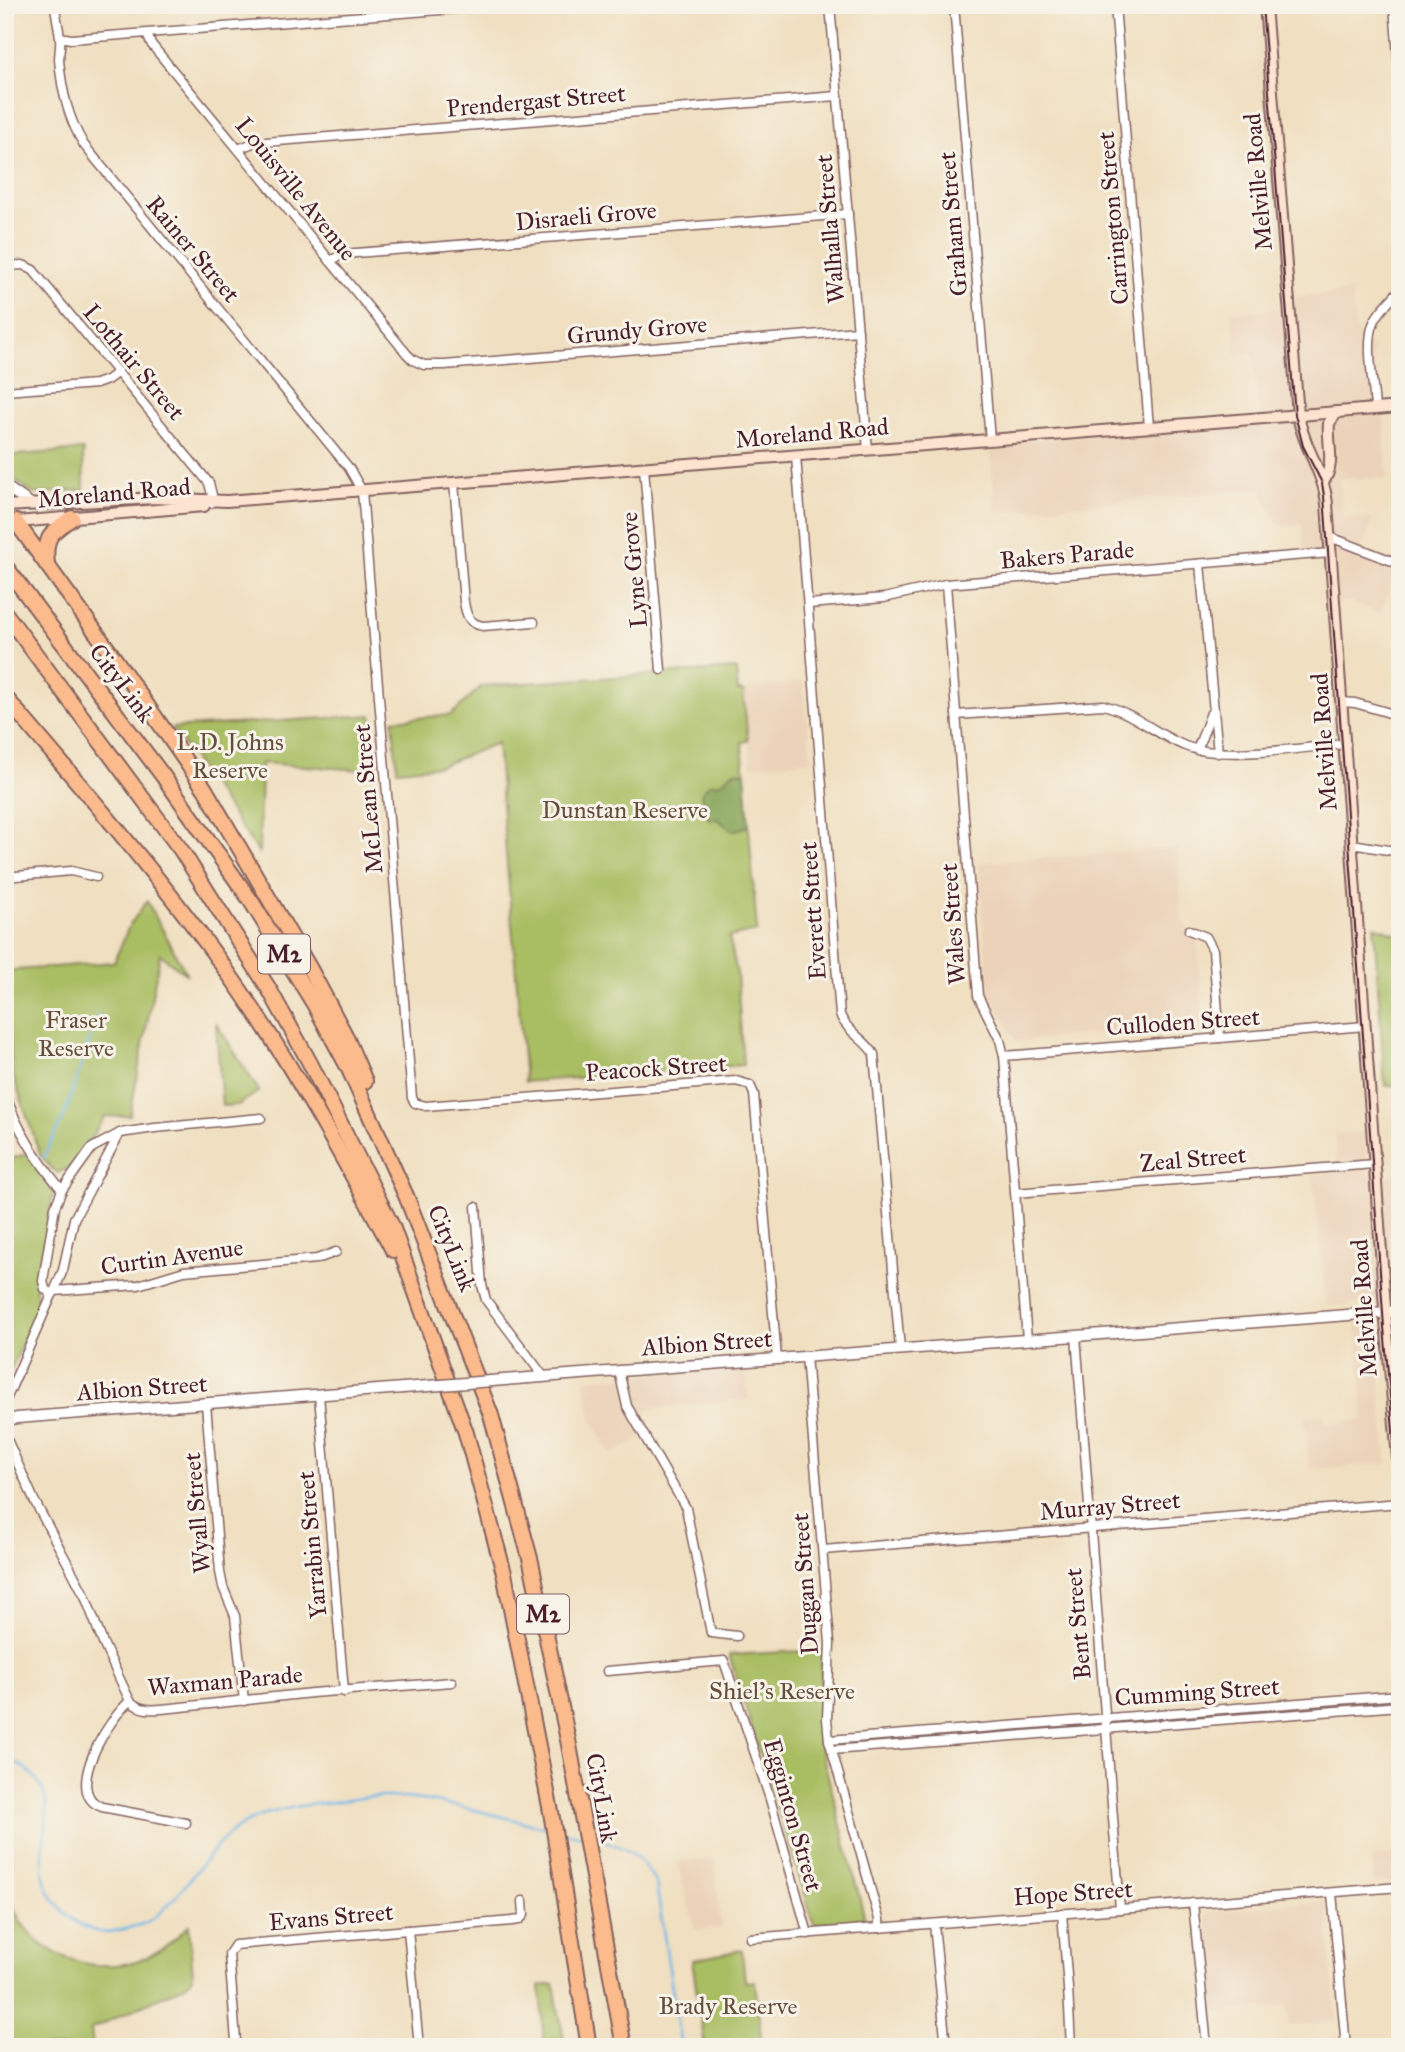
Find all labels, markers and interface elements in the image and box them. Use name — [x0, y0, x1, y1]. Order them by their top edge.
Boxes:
street label: Prendergast Street — [445, 78, 627, 124]
street label: Louisville Avenue — [229, 111, 363, 267]
street label: Melville Road — [1237, 112, 1279, 252]
street label: Carrington Street — [1090, 130, 1136, 306]
street label: Graham Street — [932, 150, 974, 298]
street label: Walhalla Street — [808, 153, 851, 305]
street label: Rainer Street — [140, 189, 247, 309]
street label: Disraeli Grove — [514, 195, 658, 237]
street label: Lothair Street — [77, 298, 192, 427]
street label: Grundy Grove — [566, 309, 708, 351]
street label: Moreland Road — [734, 411, 890, 455]
street label: Moreland Road — [36, 471, 192, 515]
street label: Lyne Grove — [614, 511, 654, 629]
street label: Bakers Parade — [999, 534, 1135, 576]
street label: CityLink — [83, 638, 162, 729]
street label: Melville Road — [1304, 672, 1344, 812]
street label: McLean Street — [346, 722, 389, 875]
park label: L.D. Johns Reserve — [176, 727, 284, 785]
park label: Dunstan Reserve — [542, 795, 708, 825]
street label: Everett Street — [793, 840, 833, 981]
street label: Wales Street — [934, 862, 972, 986]
road number: M2 — [258, 934, 310, 973]
street label: Culloden Street — [1105, 1002, 1261, 1042]
park label: Fraser Reserve — [38, 1005, 114, 1063]
street label: Peacock Street — [584, 1048, 728, 1088]
street label: Zeal Street — [1139, 1139, 1248, 1179]
street label: CityLink — [421, 1200, 483, 1296]
street label: Curtin Avenue — [99, 1232, 245, 1282]
street label: Melville Road — [1344, 1238, 1384, 1378]
street label: Albion Street — [640, 1323, 774, 1363]
street label: Albion Street — [75, 1368, 209, 1408]
street label: Wyall Street — [177, 1451, 217, 1575]
street label: Yarrabin Street — [291, 1469, 333, 1620]
street label: Murray Street — [1038, 1485, 1182, 1527]
street label: Duggan Street — [785, 1512, 825, 1656]
street label: Bent Street — [1058, 1566, 1098, 1681]
road number: M2 — [517, 1595, 569, 1634]
street label: Waxman Parade — [146, 1659, 304, 1703]
street label: Cumming Street — [1114, 1671, 1281, 1713]
park label: Shiel's Reserve — [709, 1676, 855, 1706]
street label: Egginton Street — [757, 1735, 829, 1895]
street label: CityLink — [579, 1751, 625, 1846]
street label: Hope Street — [1012, 1874, 1134, 1912]
street label: Evans Street — [268, 1897, 395, 1937]
park label: Brady Reserve — [658, 1991, 798, 2021]

